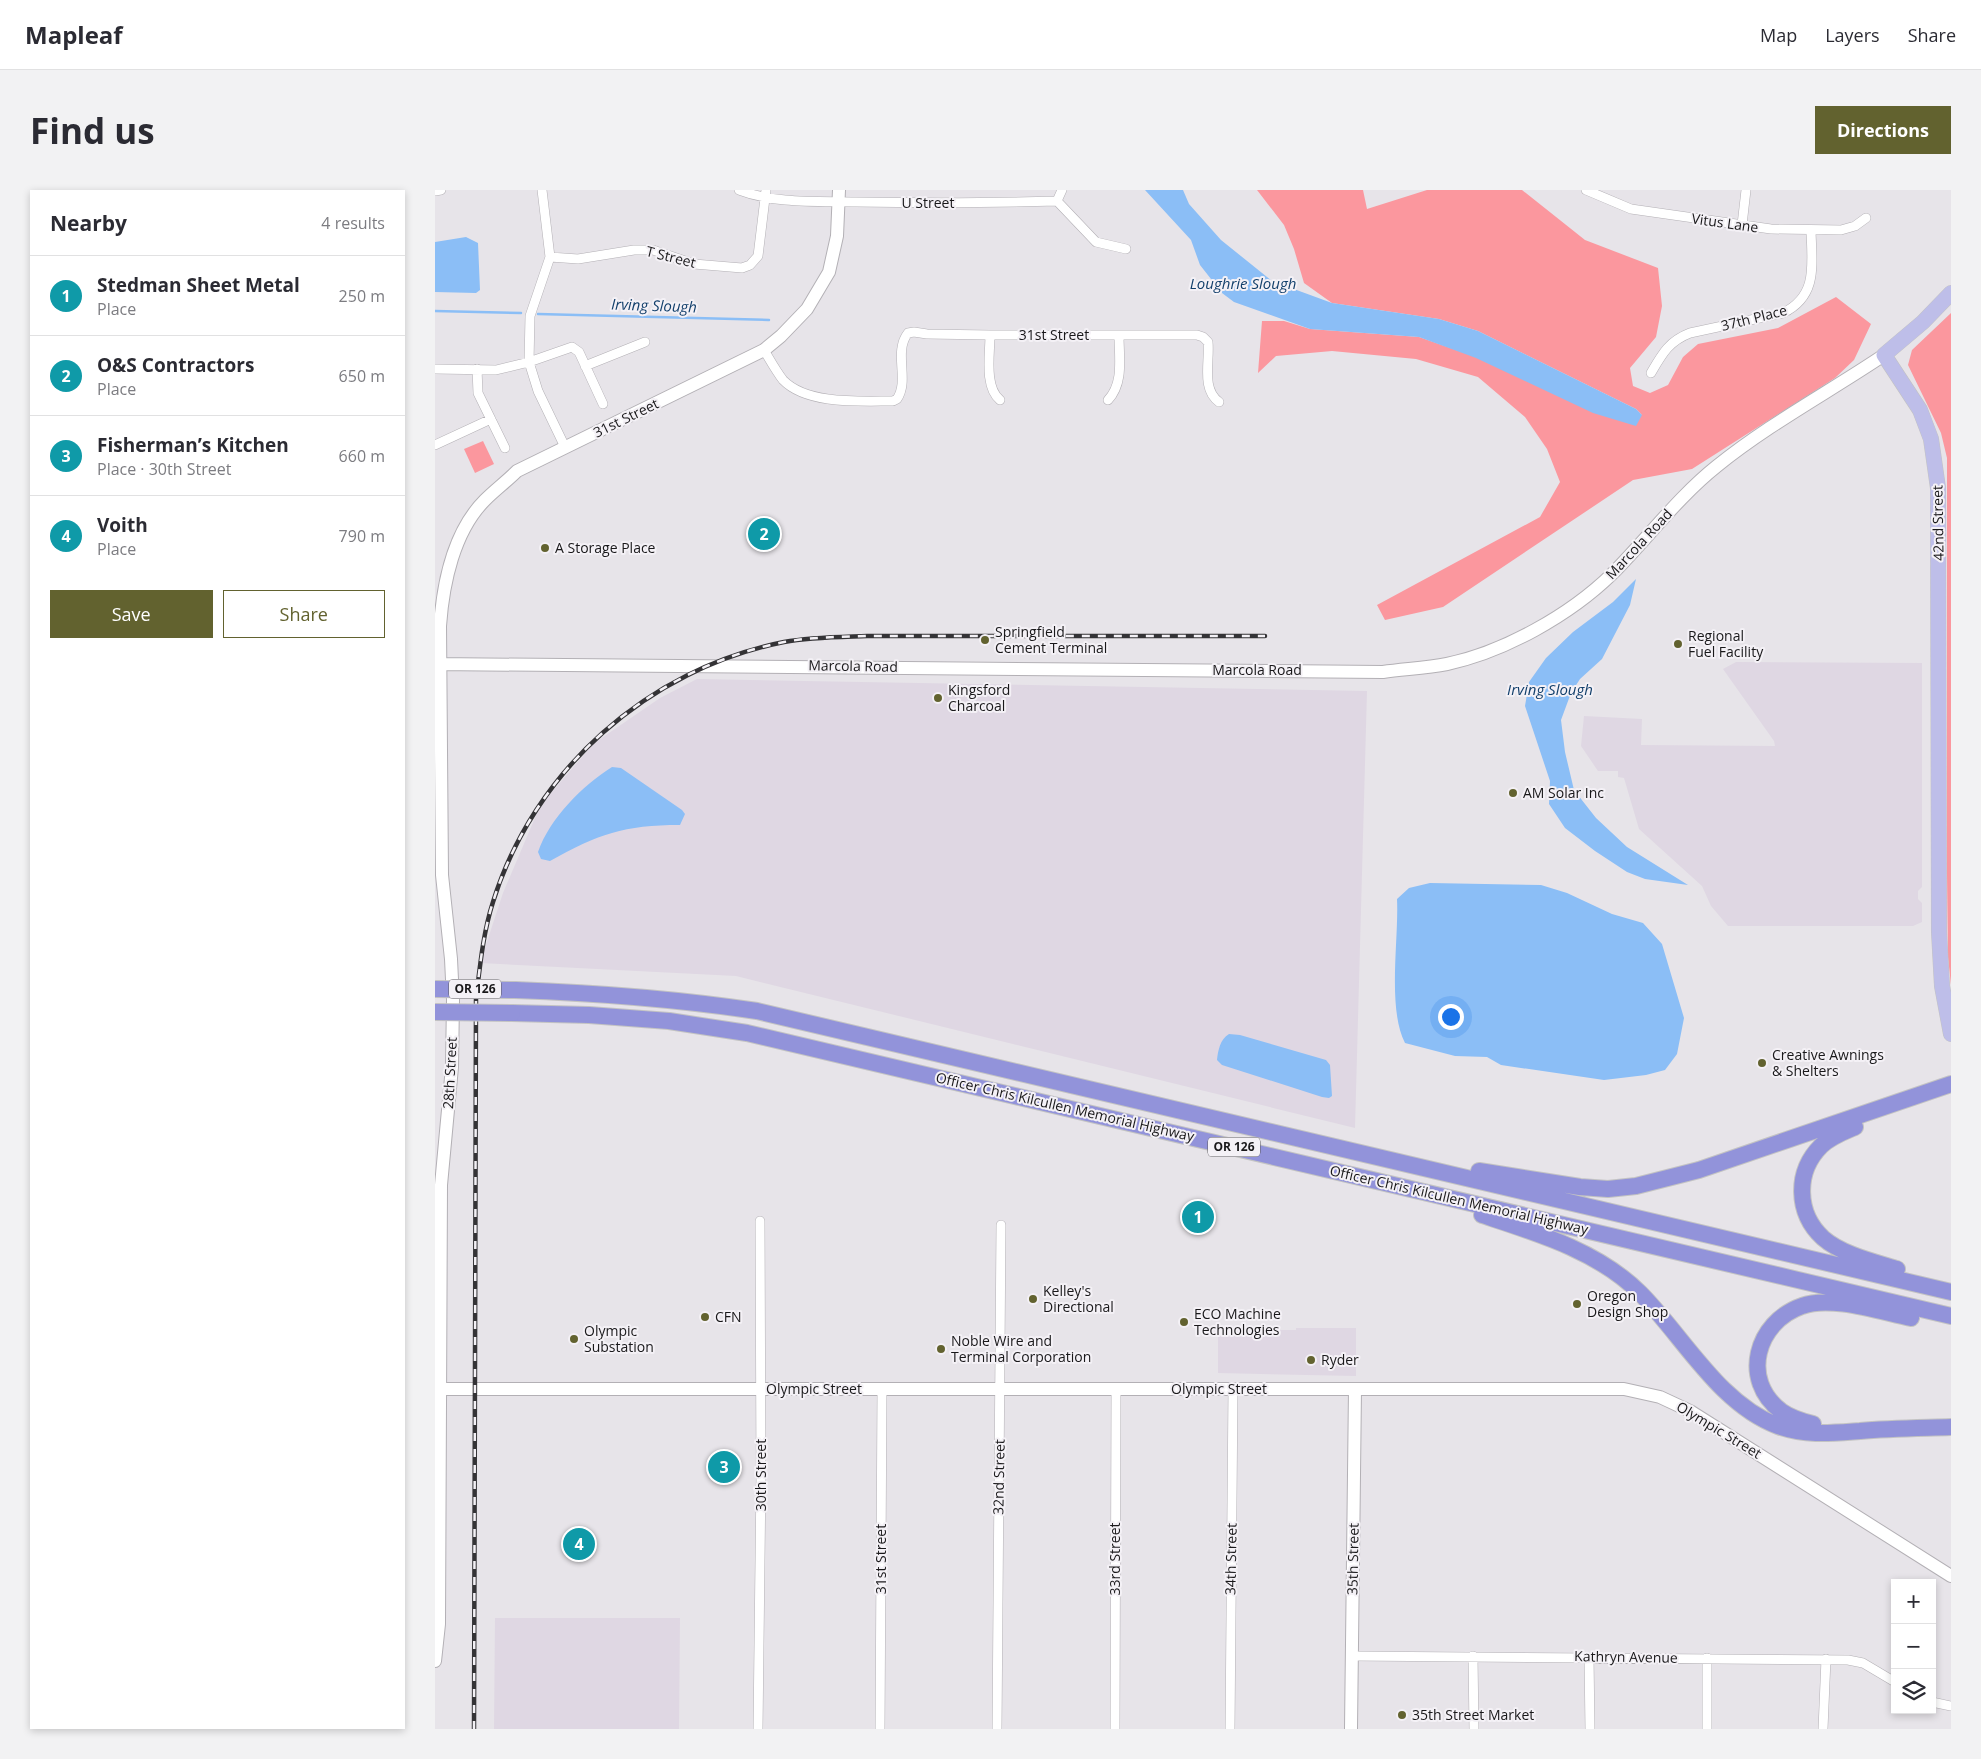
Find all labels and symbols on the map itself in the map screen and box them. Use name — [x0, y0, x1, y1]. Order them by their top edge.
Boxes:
street label: U Street — [902, 193, 954, 212]
street label: Vitus Lane — [1690, 208, 1760, 237]
street label: T Street — [644, 241, 698, 272]
water label: Loughrie Slough — [1190, 273, 1296, 293]
water label: Irving Slough — [611, 294, 697, 316]
street label: 37th Place — [1719, 300, 1789, 335]
street label: 31st Street — [1019, 325, 1089, 344]
street label: 31st Street — [590, 394, 662, 442]
street label: 42nd Street — [1927, 485, 1948, 561]
street label: Marcola Road — [1601, 504, 1676, 583]
pin: 2 — [748, 515, 780, 553]
place label: A Storage Place — [555, 538, 656, 557]
marker: A Storage Place — [539, 542, 551, 554]
place label: Springfield Cement Terminal — [995, 622, 1107, 657]
place label: Regional Fuel Facility — [1688, 626, 1764, 661]
marker: Springfield Cement Terminal — [979, 634, 991, 646]
marker: Regional Fuel Facility — [1672, 638, 1684, 650]
street label: Marcola Road — [808, 655, 898, 676]
street label: Marcola Road — [1212, 660, 1302, 679]
water label: Irving Slough — [1507, 679, 1593, 699]
place label: Kingsford Charcoal — [948, 680, 1010, 715]
marker: Kingsford Charcoal — [932, 692, 944, 704]
place label: AM Solar Inc — [1523, 783, 1604, 802]
marker: AM Solar Inc — [1507, 787, 1519, 799]
road number: OR 126 — [449, 980, 501, 999]
your location — [1438, 1004, 1464, 1030]
street label: 28th Street — [438, 1036, 461, 1110]
place label: Creative Awnings & Shelters — [1772, 1045, 1884, 1080]
marker: Creative Awnings & Shelters — [1756, 1057, 1768, 1069]
street label: Officer Chris Kilcullen Memorial Highway — [934, 1068, 1197, 1146]
road number: OR 126 — [1208, 1138, 1260, 1156]
street label: Officer Chris Kilcullen Memorial Highway — [1328, 1161, 1591, 1239]
pin: 1 — [1182, 1198, 1214, 1236]
place label: Kelley's Directional — [1043, 1281, 1114, 1316]
place label: Oregon Design Shop — [1587, 1286, 1668, 1321]
marker: Kelley's Directional — [1027, 1293, 1039, 1305]
marker: Oregon Design Shop — [1571, 1298, 1583, 1310]
place label: ECO Machine Technologies — [1194, 1304, 1281, 1339]
place label: CFN — [715, 1307, 742, 1326]
marker: CFN — [699, 1311, 711, 1323]
marker: ECO Machine Technologies — [1178, 1316, 1190, 1328]
place label: Olympic Substation — [584, 1321, 654, 1356]
place label: Noble Wire and Terminal Corporation — [951, 1331, 1091, 1366]
marker: Olympic Substation — [568, 1333, 580, 1345]
marker: Noble Wire and Terminal Corporation — [935, 1343, 947, 1355]
place label: Ryder — [1321, 1350, 1359, 1369]
marker: Ryder — [1305, 1354, 1317, 1366]
street label: Olympic Street — [766, 1379, 862, 1398]
street label: Olympic Street — [1171, 1379, 1267, 1398]
street label: Olympic Street — [1673, 1397, 1765, 1462]
street label: 30th Street — [751, 1439, 770, 1511]
street label: 32nd Street — [988, 1439, 1009, 1515]
pin: 3 — [708, 1448, 740, 1486]
street label: 33rd Street — [1105, 1522, 1124, 1596]
street label: 34th Street — [1220, 1523, 1241, 1595]
street label: 35th Street — [1342, 1523, 1363, 1595]
street label: 31st Street — [871, 1524, 890, 1594]
pin: 4 — [563, 1525, 595, 1563]
street label: Kathryn Avenue — [1574, 1646, 1678, 1667]
place label: 35th Street Market — [1412, 1705, 1534, 1724]
marker: 35th Street Market — [1396, 1709, 1408, 1721]

